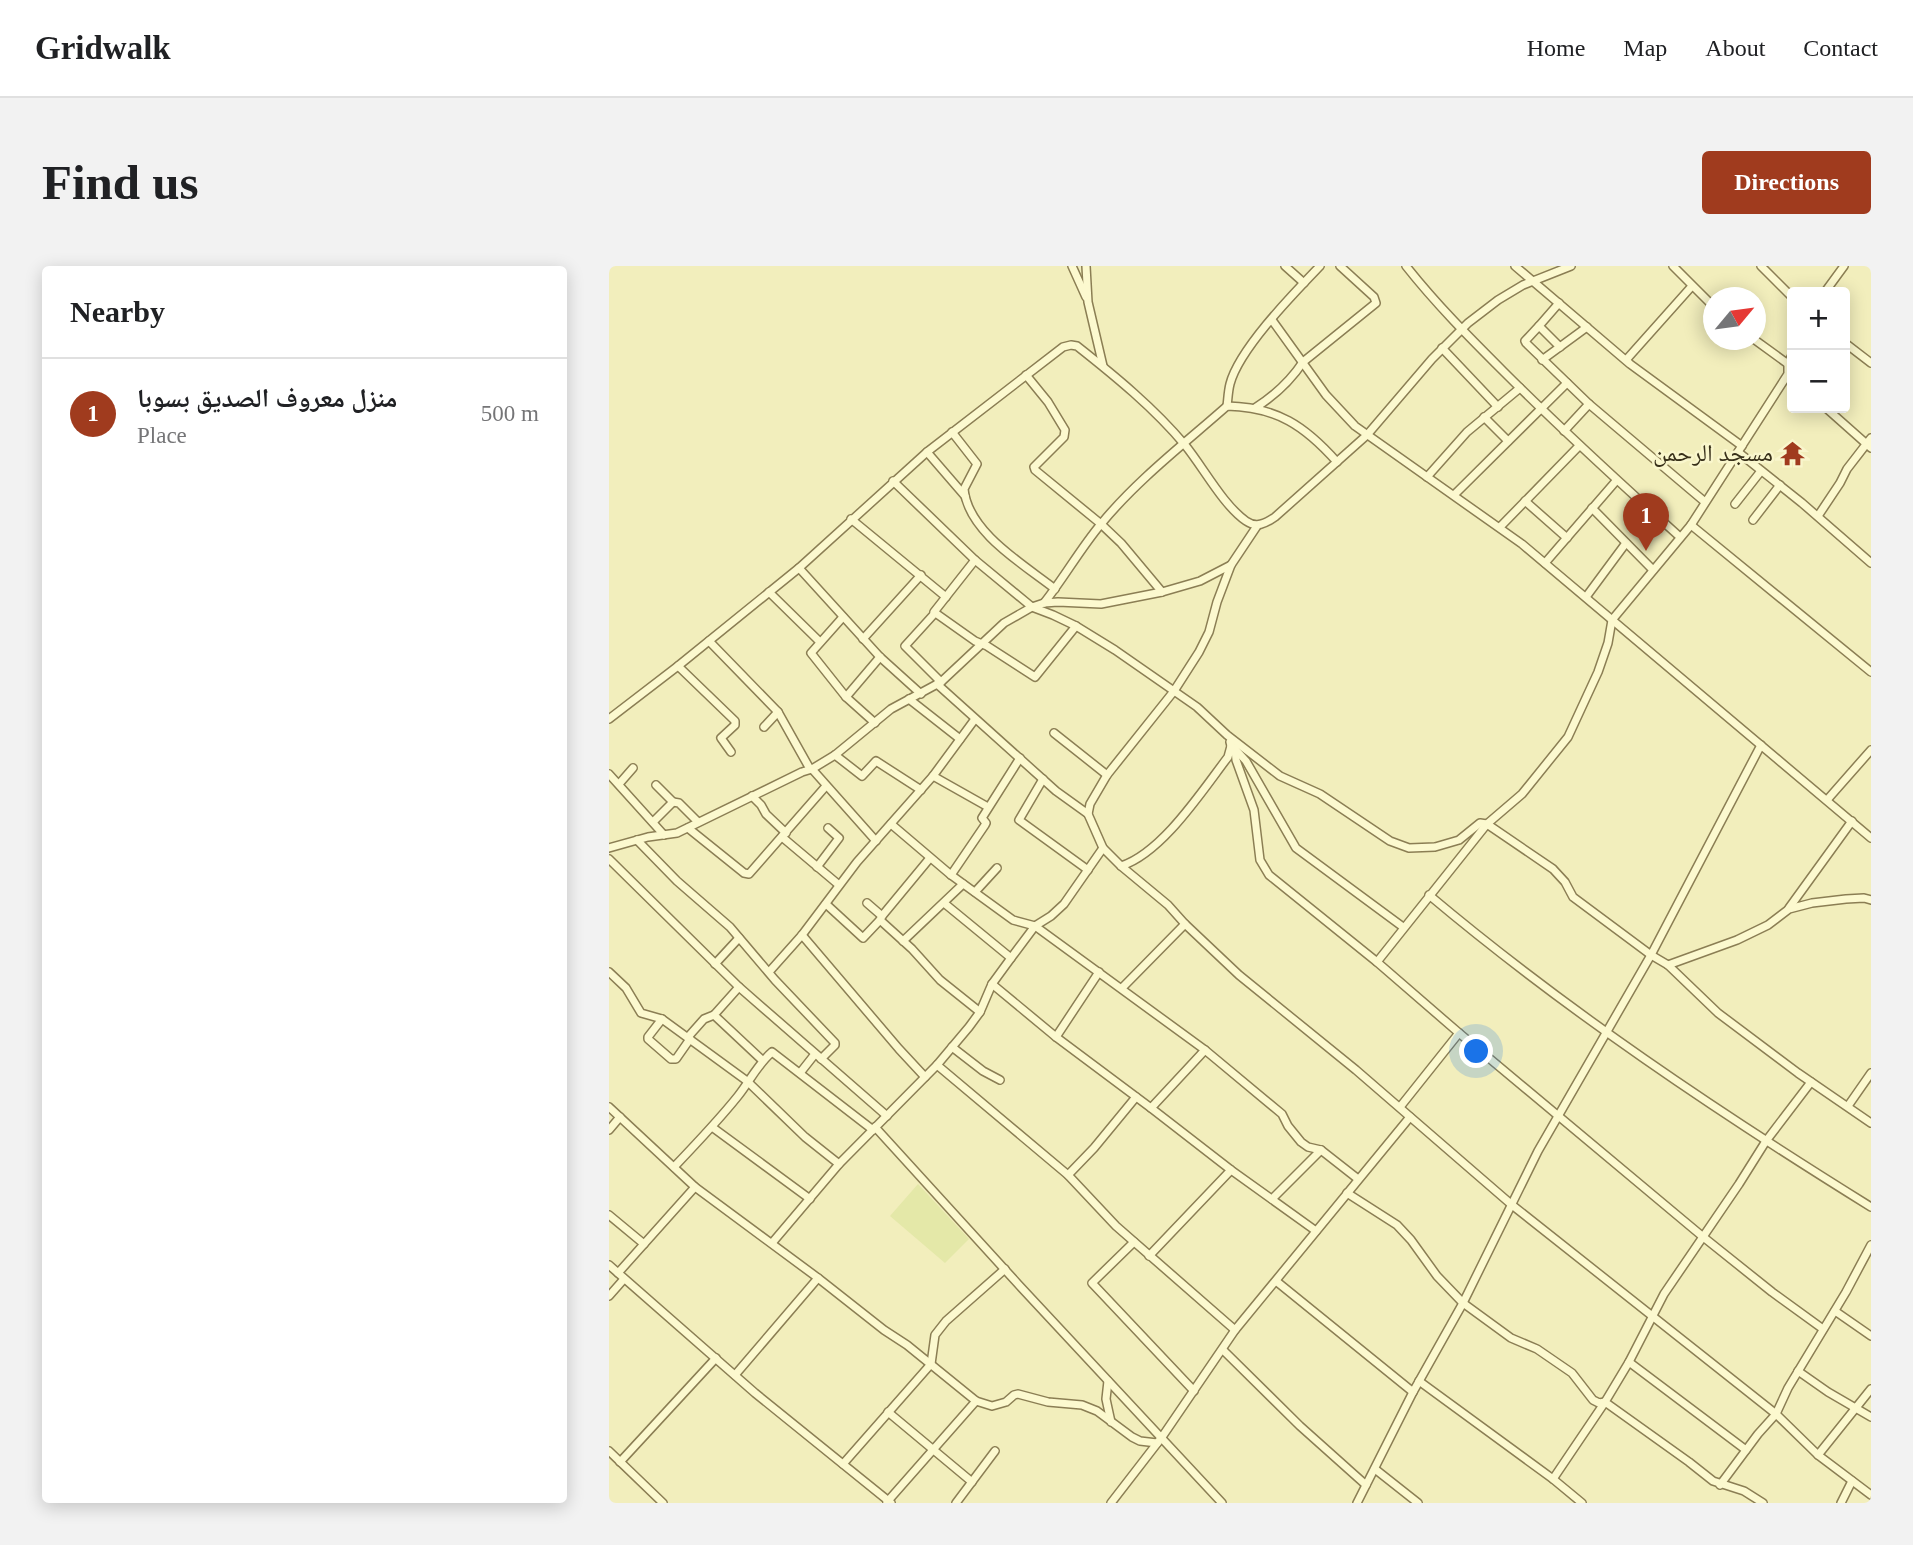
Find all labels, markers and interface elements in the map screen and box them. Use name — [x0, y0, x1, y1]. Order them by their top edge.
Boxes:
text: Gridwalk — [35, 30, 171, 66]
text: Home — [1527, 35, 1585, 61]
text: Map — [1623, 35, 1667, 61]
text: About — [1705, 35, 1765, 61]
text: Contact — [1803, 35, 1878, 61]
button: Directions — [1702, 151, 1871, 214]
text: Find us — [42, 155, 199, 210]
north arrow — [1703, 287, 1766, 350]
map controls — [1787, 287, 1850, 413]
button: + — [1787, 287, 1850, 350]
text: Nearby — [70, 295, 165, 328]
button: − — [1787, 350, 1850, 413]
text: منزل معروف الصديق بسوبا — [137, 384, 397, 413]
text: 1 — [87, 401, 99, 426]
text: 500 m — [481, 401, 539, 426]
text: Place — [137, 423, 187, 448]
temple icon: مسجد الرحمن — [1779, 439, 1807, 467]
place label: مسجد الرحمن — [1653, 440, 1773, 467]
pin: 1 — [1623, 493, 1669, 551]
your location — [1459, 1034, 1493, 1068]

